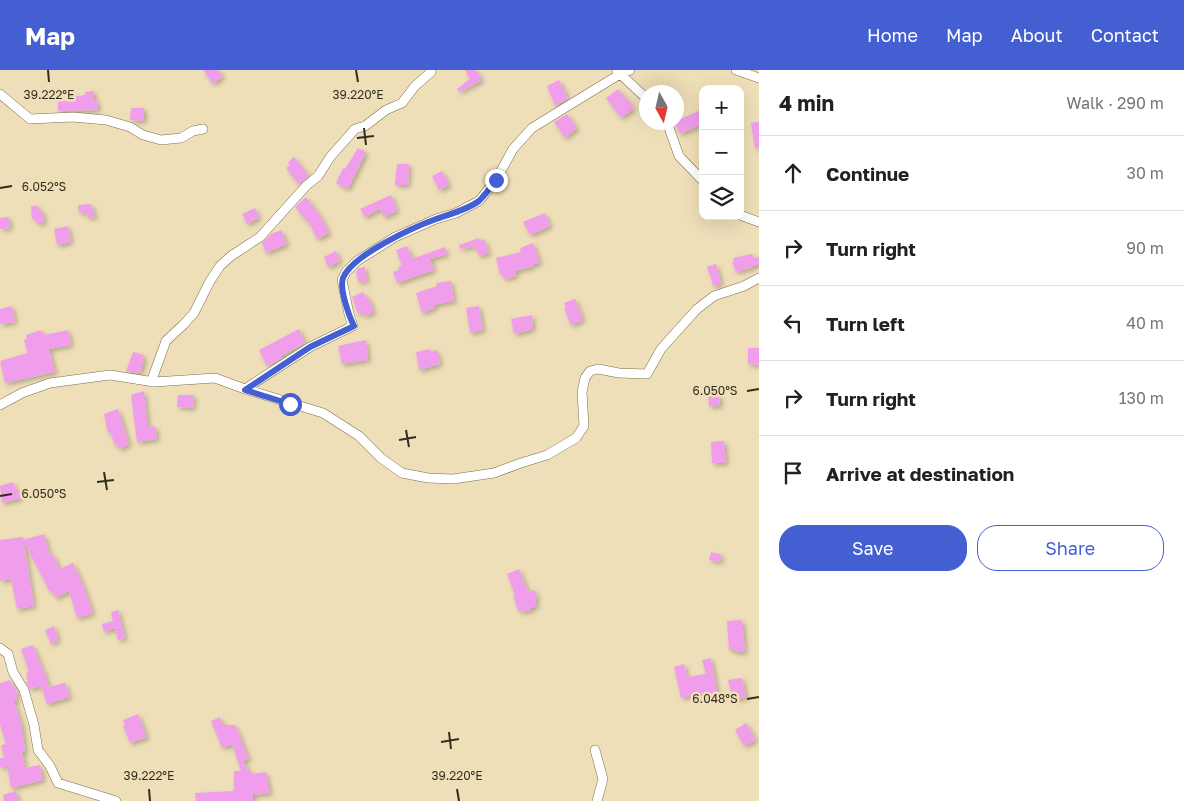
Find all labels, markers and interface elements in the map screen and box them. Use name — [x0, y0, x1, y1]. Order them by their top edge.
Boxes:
text: Map — [25, 21, 75, 50]
text: Home — [867, 24, 918, 46]
text: Map — [946, 24, 983, 46]
text: About — [1011, 24, 1063, 46]
text: Contact — [1091, 24, 1159, 46]
north arrow — [639, 85, 684, 130]
map controls — [699, 85, 744, 220]
button: + — [699, 85, 744, 130]
text: 39.222°E — [24, 87, 74, 102]
text: 39.220°E — [332, 87, 384, 102]
text: 4 min — [779, 90, 834, 116]
text: Walk · 290 m — [1066, 93, 1164, 113]
button: − — [699, 130, 744, 175]
icon: ahead — [779, 159, 807, 187]
text: Continue — [826, 162, 909, 185]
text: 30 m — [1127, 163, 1164, 183]
route end — [485, 169, 508, 192]
button: layers — [699, 175, 744, 220]
text: 6.052°S — [22, 179, 67, 194]
icon: right — [779, 234, 807, 262]
text: Turn right — [826, 237, 916, 260]
text: 90 m — [1126, 238, 1164, 258]
icon: left — [779, 309, 807, 337]
text: Turn left — [826, 312, 905, 335]
text: 40 m — [1126, 313, 1164, 333]
text: 6.050°S — [692, 383, 738, 398]
icon: right — [779, 384, 807, 412]
text: Turn right — [826, 387, 916, 410]
text: 130 m — [1119, 388, 1164, 408]
route start — [279, 393, 302, 416]
icon: arrive — [779, 459, 807, 487]
text: Arrive at destination — [826, 462, 1014, 485]
text: 6.050°S — [21, 486, 67, 501]
button: Save — [779, 525, 967, 571]
button: Share — [977, 525, 1164, 571]
text: 6.048°S — [692, 691, 738, 706]
text: 39.222°E — [124, 768, 174, 783]
text: 39.220°E — [431, 768, 483, 783]

